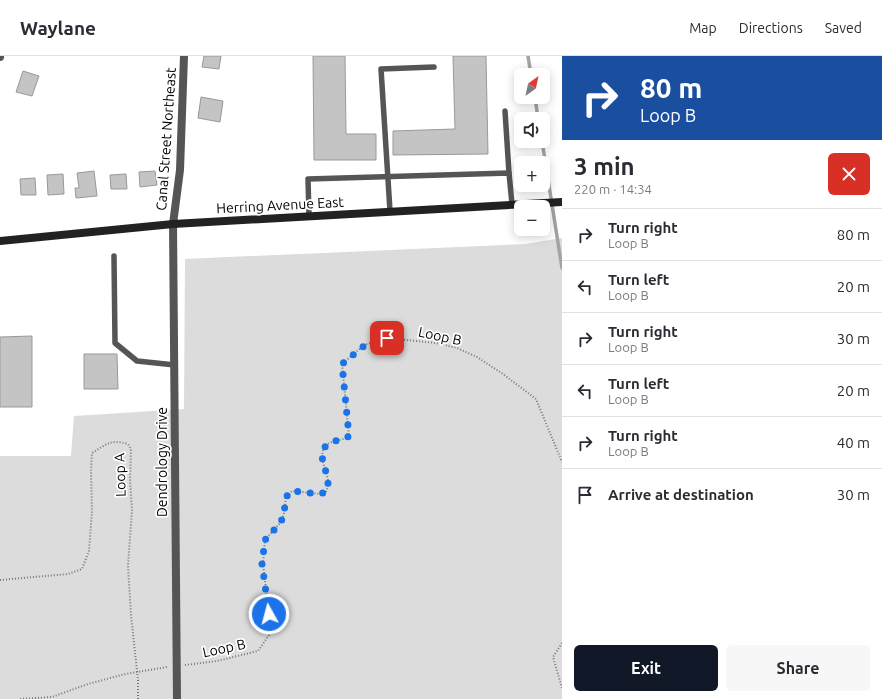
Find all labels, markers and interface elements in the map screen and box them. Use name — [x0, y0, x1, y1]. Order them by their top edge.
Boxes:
text: Waylane — [20, 17, 96, 39]
text: Map — [689, 20, 717, 36]
text: Directions — [739, 20, 803, 36]
text: Saved — [825, 20, 862, 36]
street label: Canal Street Northeast — [153, 66, 179, 211]
north arrow — [514, 68, 550, 104]
map controls — [514, 68, 550, 236]
icon: right — [574, 72, 626, 124]
text: 80 m — [640, 72, 702, 103]
text: Loop B — [640, 105, 696, 125]
button: sound — [514, 112, 550, 148]
text: 3 min — [574, 153, 635, 180]
button: close — [828, 153, 870, 195]
button: + — [514, 156, 550, 192]
text: 220 m · 14:34 — [574, 182, 652, 196]
street label: Herring Avenue East — [216, 194, 345, 216]
button: − — [514, 200, 550, 236]
text: Turn right — [608, 219, 678, 236]
icon: right — [574, 224, 596, 246]
text: 80 m — [837, 226, 870, 243]
text: Loop B — [608, 236, 649, 250]
text: Turn left — [608, 271, 669, 288]
icon: left — [574, 276, 596, 298]
text: 20 m — [837, 278, 870, 295]
text: Loop B — [608, 288, 649, 302]
pin — [370, 321, 404, 355]
text: Turn right — [608, 323, 678, 340]
street label: Loop B — [417, 324, 463, 348]
icon: arrive — [376, 327, 398, 349]
icon: right — [574, 328, 596, 350]
text: 30 m — [837, 330, 870, 347]
text: Loop B — [608, 340, 649, 354]
text: Turn left — [608, 375, 669, 392]
icon: left — [574, 380, 596, 402]
text: 20 m — [837, 382, 870, 399]
text: Loop B — [608, 392, 649, 406]
street label: Dendrology Drive — [154, 407, 170, 517]
text: Turn right — [608, 427, 678, 444]
icon: right — [574, 432, 596, 454]
text: 40 m — [837, 434, 870, 451]
text: Loop B — [608, 444, 649, 458]
street label: Loop A — [111, 453, 129, 497]
icon: arrive — [574, 484, 596, 506]
text: Arrive at destination — [608, 486, 754, 503]
text: 30 m — [837, 486, 870, 503]
position arrow — [248, 593, 290, 635]
street label: Loop B — [201, 636, 247, 660]
button: Exit — [574, 645, 718, 691]
button: Share — [726, 645, 870, 691]

